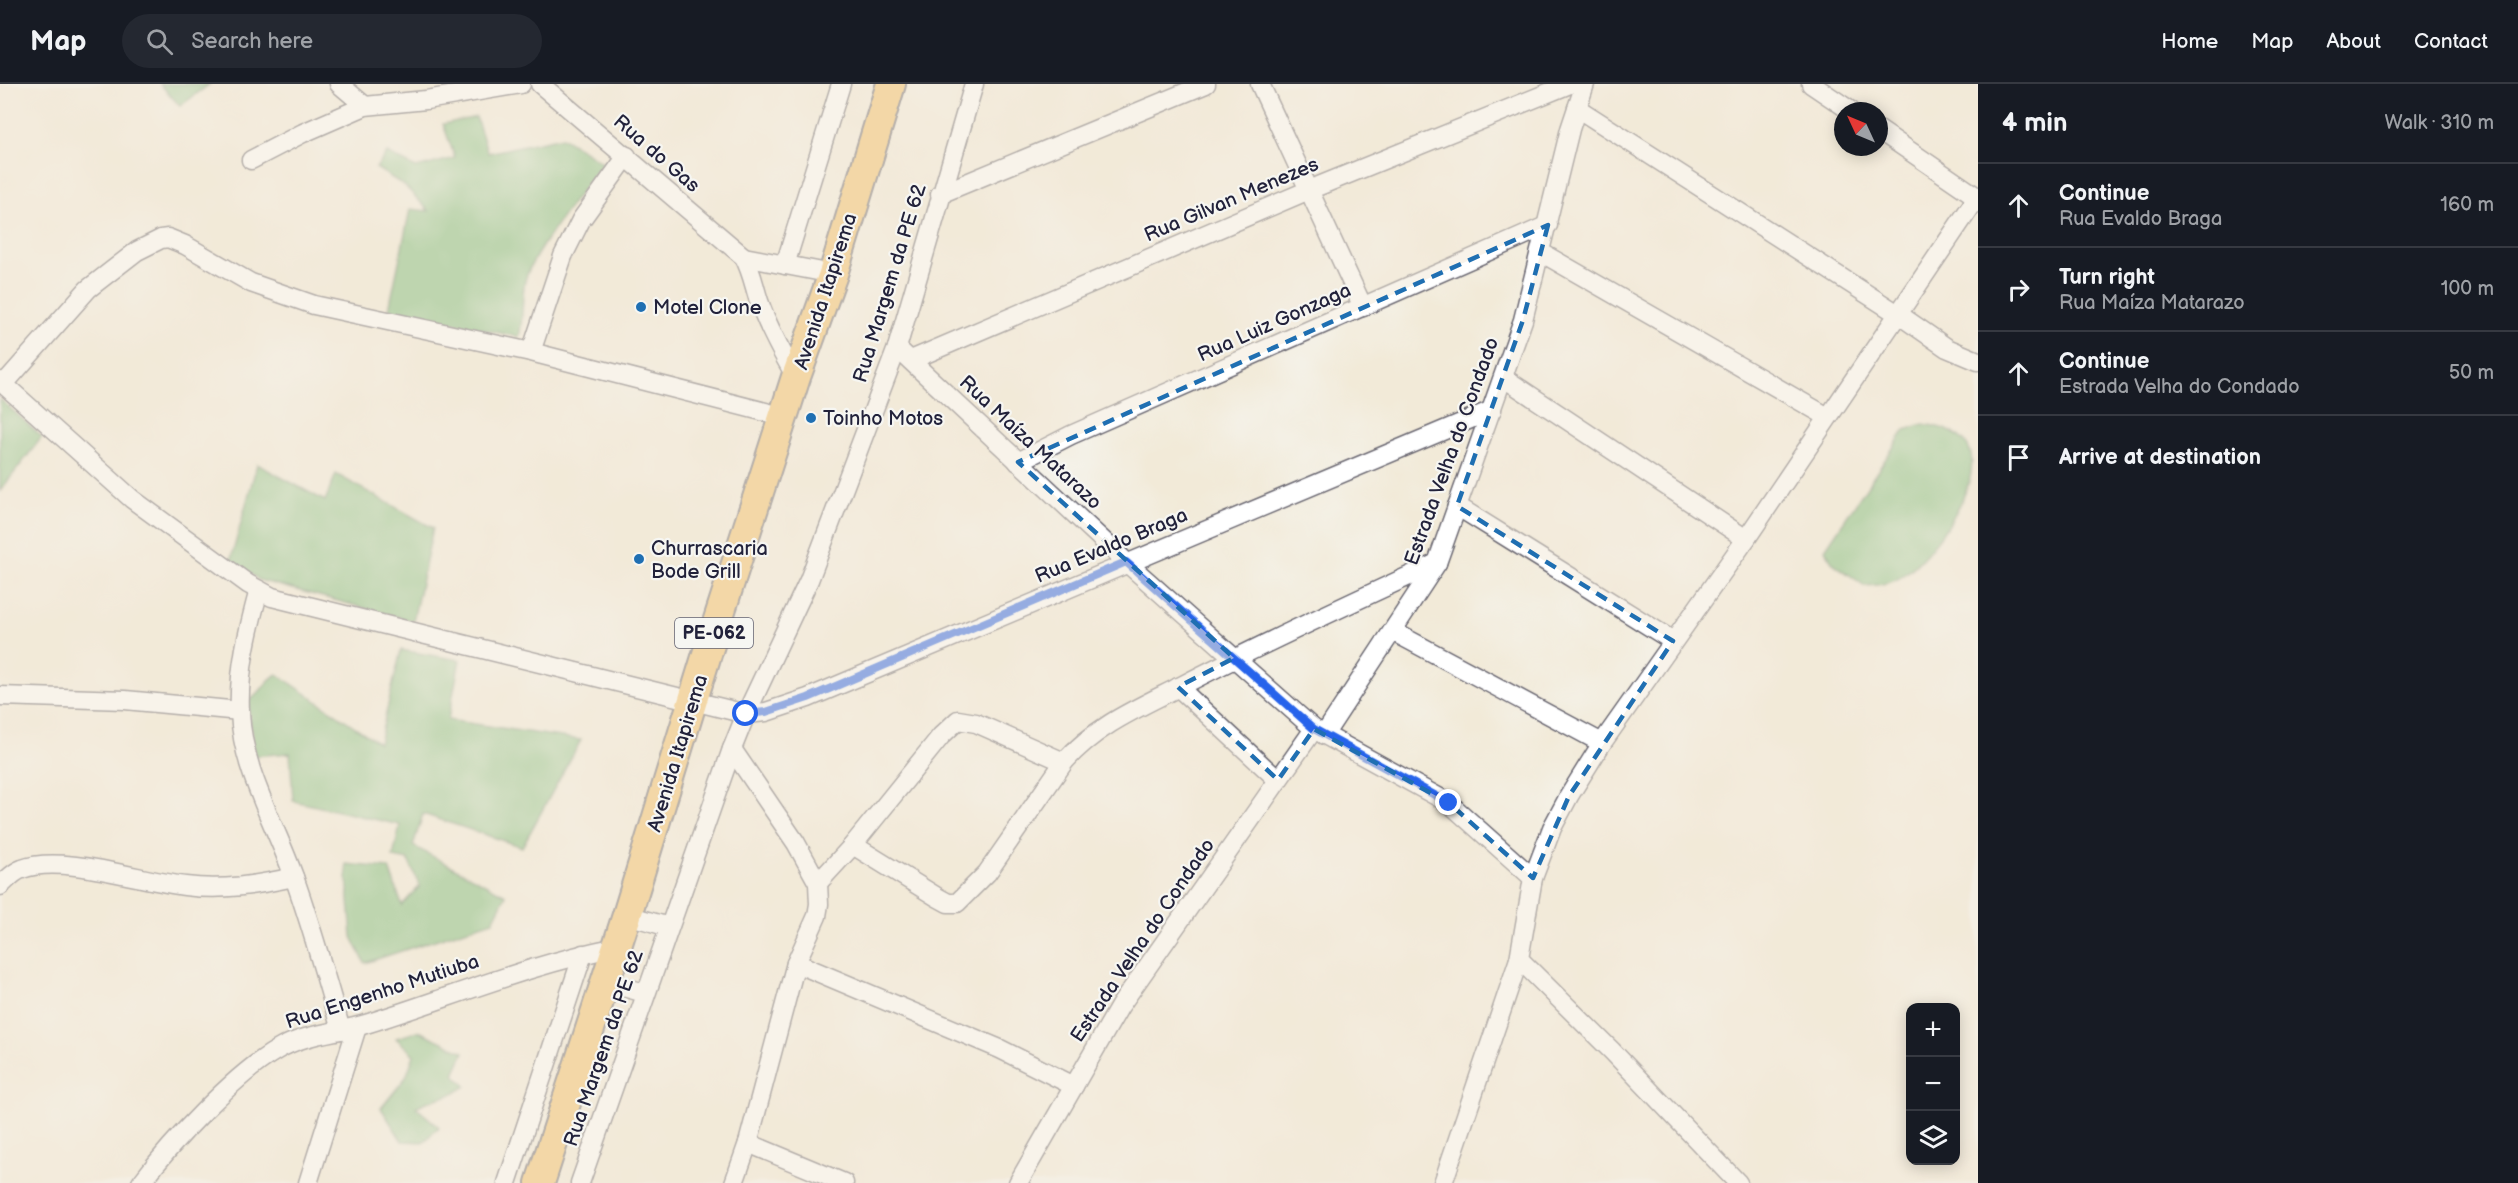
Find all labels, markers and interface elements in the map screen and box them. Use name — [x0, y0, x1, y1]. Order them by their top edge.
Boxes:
search box — [122, 14, 542, 68]
text: Map — [30, 25, 86, 58]
icon: search — [143, 25, 176, 58]
text: Search here — [191, 28, 313, 55]
text: Home — [2161, 29, 2218, 54]
text: Map — [2251, 29, 2293, 54]
text: About — [2326, 29, 2381, 54]
text: Contact — [2414, 29, 2488, 54]
north arrow — [1834, 102, 1888, 156]
text: 4 min — [2002, 108, 2067, 139]
street label: Rua do Gas — [608, 110, 704, 198]
text: Walk · 310 m — [2385, 111, 2494, 135]
street label: Rua Gilvan Menezes — [1141, 152, 1322, 247]
text: Continue — [2059, 180, 2149, 207]
street label: Rua Margem da PE 62 — [848, 181, 932, 385]
icon: ahead — [2002, 189, 2035, 222]
text: 160 m — [2440, 193, 2494, 217]
text: Rua Evaldo Braga — [2059, 207, 2222, 231]
street label: Avenida Itapirema — [789, 210, 863, 373]
text: Turn right — [2059, 264, 2155, 291]
icon: right — [2002, 273, 2035, 306]
text: 100 m — [2441, 277, 2494, 301]
street label: Rua Luiz Gonzaga — [1194, 278, 1355, 368]
text: Rua Maíza Matarazo — [2059, 291, 2245, 315]
place label: Motel Clone — [653, 296, 762, 320]
marker: Motel Clone — [634, 300, 648, 314]
street label: Estrada Velha do Condado — [1400, 334, 1504, 568]
text: Continue — [2059, 348, 2149, 375]
icon: ahead — [2002, 357, 2035, 390]
text: 50 m — [2449, 361, 2494, 385]
street label: Rua Maíza Matarazo — [954, 371, 1106, 515]
text: Estrada Velha do Condado — [2059, 375, 2300, 399]
place label: Toinho Motos — [823, 407, 943, 431]
marker: Toinho Motos — [804, 411, 818, 425]
icon: arrive — [2002, 441, 2035, 474]
text: Arrive at destination — [2059, 444, 2261, 471]
street label: Rua Evaldo Braga — [1032, 503, 1191, 589]
place label: Churrascaria Bode Grill — [651, 537, 768, 584]
marker: Churrascaria Bode Grill — [632, 552, 646, 566]
road number: PE-062 — [675, 618, 753, 648]
street label: Avenida Itapirema — [643, 672, 713, 835]
route start — [732, 700, 758, 726]
route end — [1435, 789, 1461, 815]
street label: Estrada Velha do Condado — [1066, 834, 1220, 1047]
street label: Rua Margem da PE 62 — [559, 947, 649, 1150]
street label: Rua Engenho Mutiuba — [283, 949, 482, 1035]
map controls — [1906, 1003, 1960, 1165]
button: + — [1906, 1003, 1960, 1057]
button: − — [1906, 1057, 1960, 1111]
button: layers — [1906, 1111, 1960, 1165]

